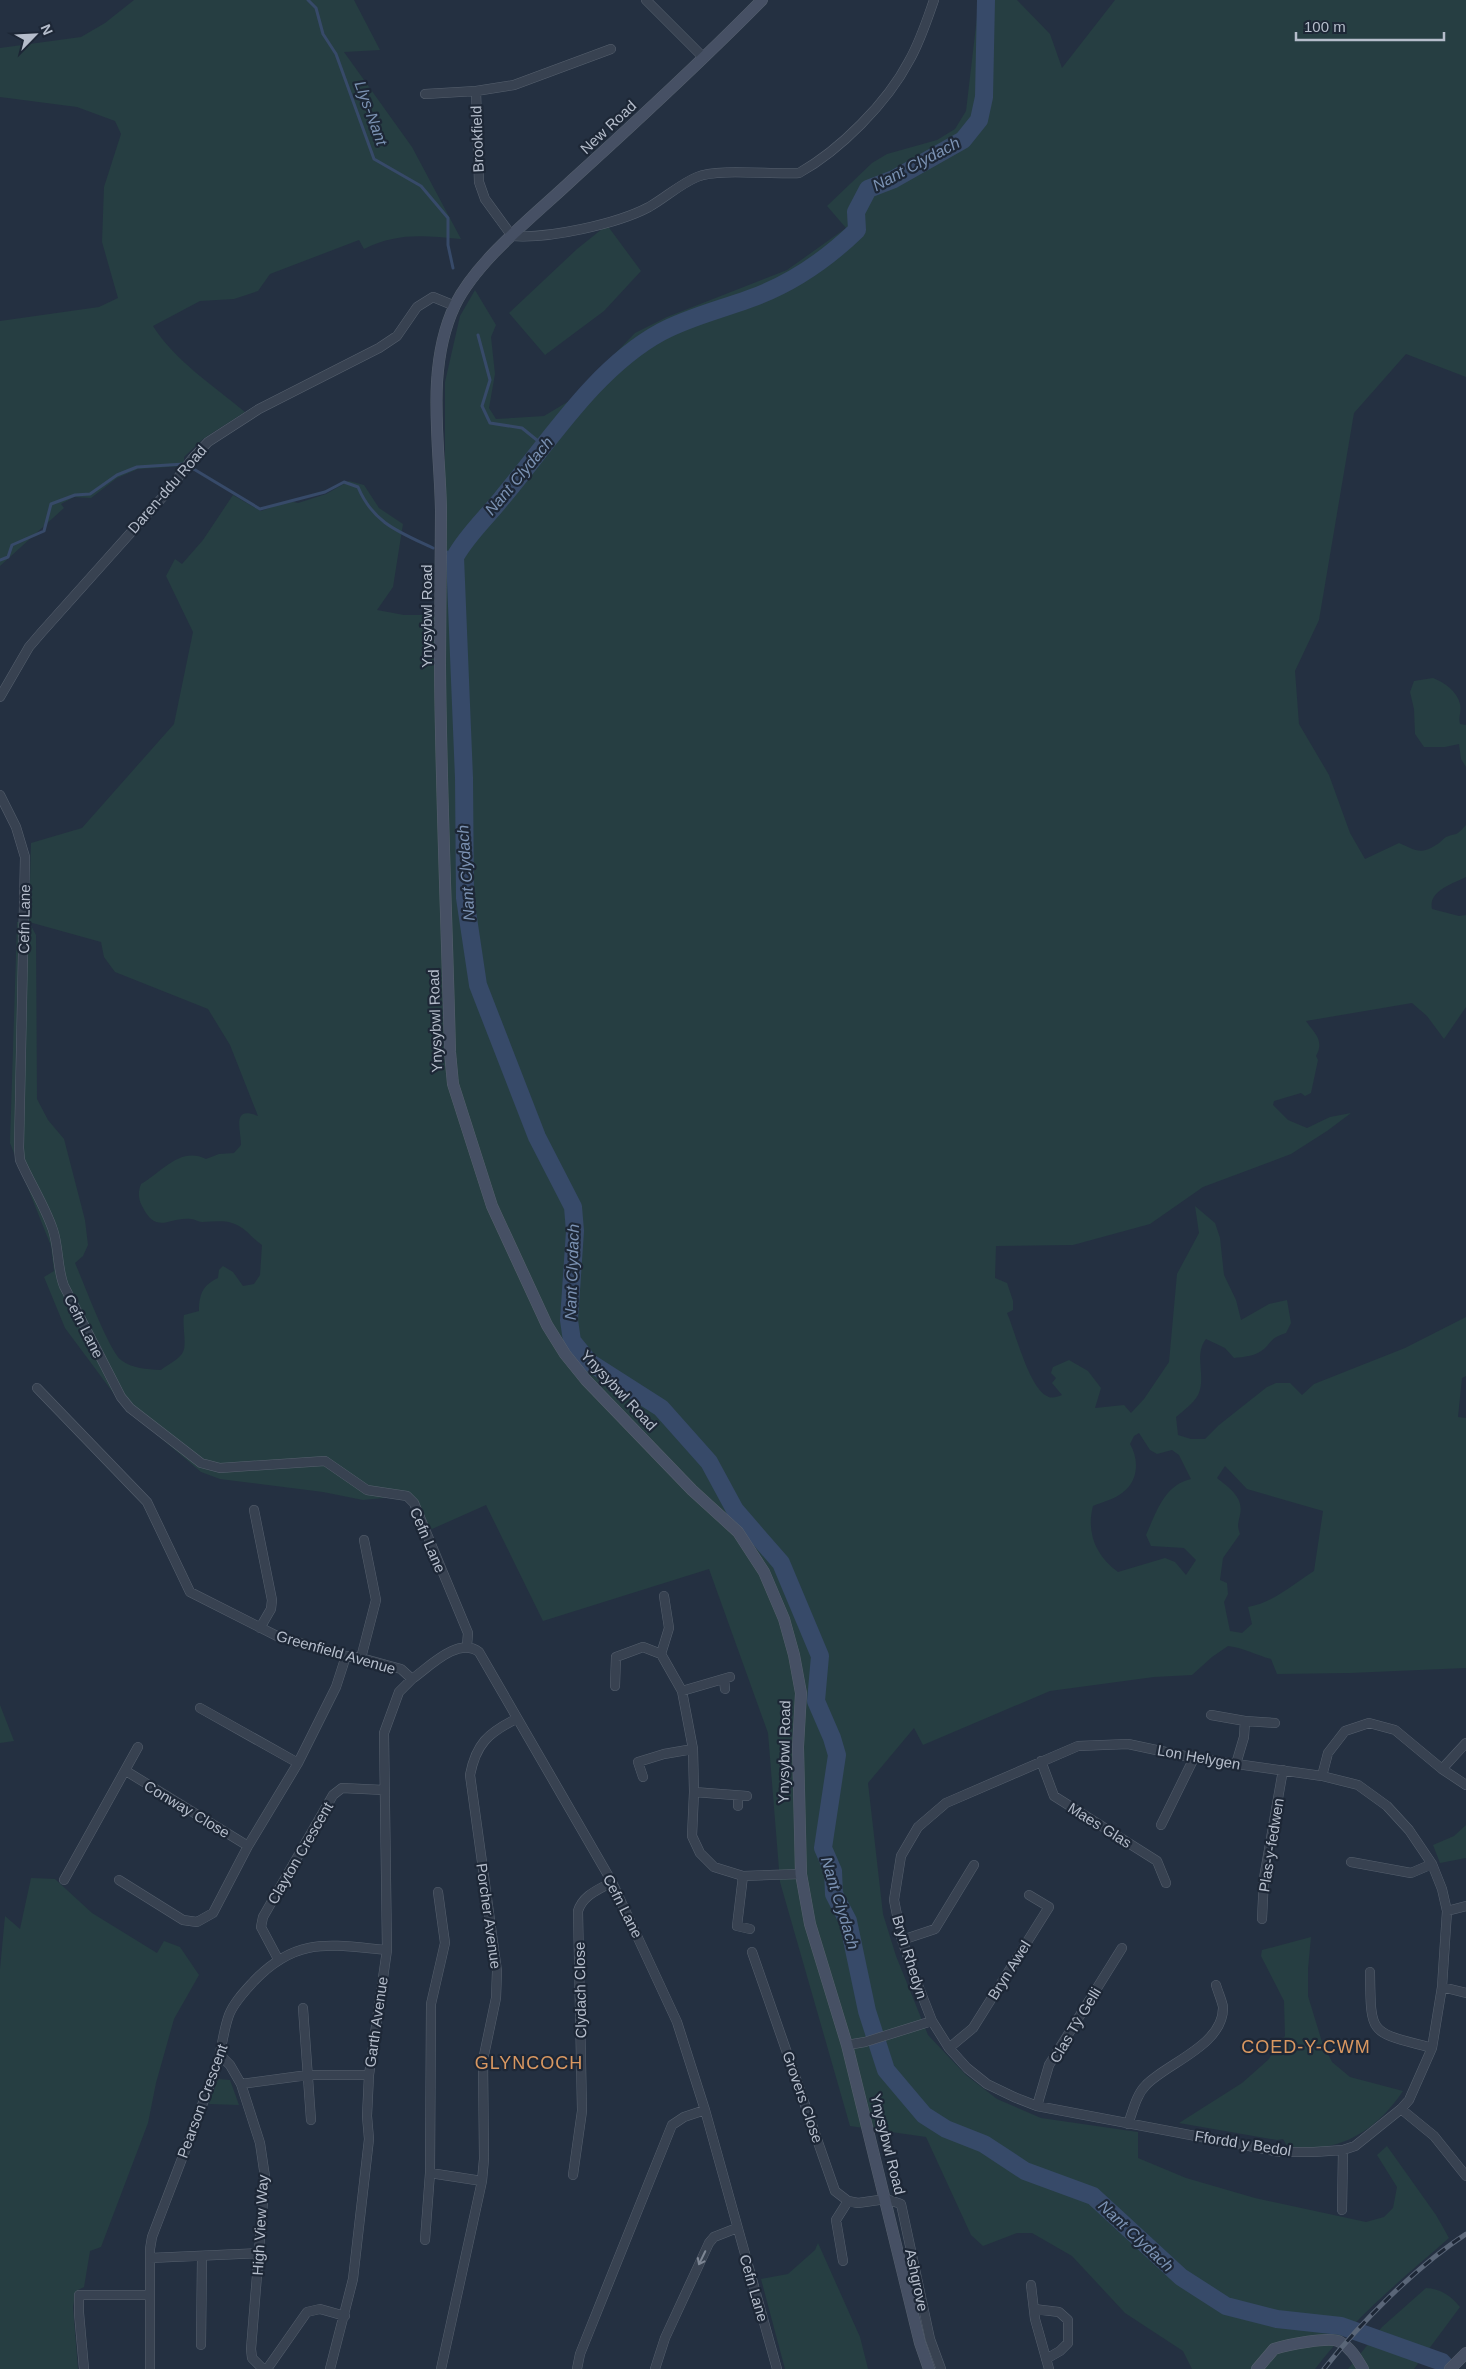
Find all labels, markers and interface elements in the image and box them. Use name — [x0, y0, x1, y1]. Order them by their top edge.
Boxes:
north arrow — [10, 10, 60, 60]
scale bar — [1296, 10, 1444, 42]
text: 100 m — [1304, 18, 1346, 35]
text: N — [38, 22, 56, 38]
water label: Llys-Nant — [351, 78, 391, 148]
street label: New Road — [577, 97, 639, 157]
street label: Brookfield — [467, 105, 487, 173]
water label: Nant Clydach — [870, 134, 962, 194]
water label: Nant Clydach — [482, 434, 556, 518]
street label: Daren-ddu Road — [124, 442, 210, 536]
street label: Ynysybwl Road — [418, 564, 435, 668]
water label: Nant Clydach — [454, 824, 478, 921]
street label: Cefn Lane — [15, 884, 33, 954]
street label: Ynysybwl Road — [425, 969, 445, 1073]
water label: Nant Clydach — [562, 1224, 582, 1320]
street label: Cefn Lane — [61, 1291, 107, 1361]
street label: Ynysybwl Road — [578, 1346, 660, 1434]
street label: Cefn Lane — [407, 1505, 449, 1575]
street label: Greenfield Avenue — [274, 1627, 398, 1677]
street label: Ynysybwl Road — [775, 1700, 793, 1804]
street label: Lon Helygen — [1156, 1741, 1242, 1773]
street label: Conway Close — [141, 1777, 233, 1841]
street label: Plas-y-fedwen — [1255, 1797, 1287, 1893]
street label: Clayton Crescent — [264, 1798, 337, 1907]
street label: Maes Glas — [1065, 1799, 1135, 1851]
water label: Nant Clydach — [818, 1855, 862, 1952]
street label: Porcher Avenue — [473, 1862, 505, 1970]
street label: Cefn Lane — [600, 1871, 646, 1941]
street label: Bryn Rhedyn — [889, 1913, 931, 2001]
street label: Bryn Awel — [984, 1937, 1034, 2003]
street label: Clydach Close — [571, 1941, 589, 2039]
street label: Garth Avenue — [361, 1976, 391, 2068]
street label: Clas Tŷ Gelli — [1046, 1984, 1104, 2066]
district label: COED-Y-CWM — [1241, 2037, 1371, 2057]
street label: Pearson Crescent — [173, 2041, 231, 2160]
street label: Grovers Close — [779, 2049, 827, 2145]
district label: GLYNCOCH — [475, 2053, 583, 2073]
street label: Ynysybwl Road — [867, 2092, 909, 2196]
street label: Ffordd y Bedol — [1193, 2127, 1293, 2159]
street label: High View Way — [249, 2174, 271, 2276]
water label: Nant Clydach — [1095, 2197, 1177, 2275]
street label: Ashgrove — [902, 2247, 932, 2313]
one-way arrow — [697, 2250, 706, 2265]
street label: Cefn Lane — [736, 2252, 772, 2324]

